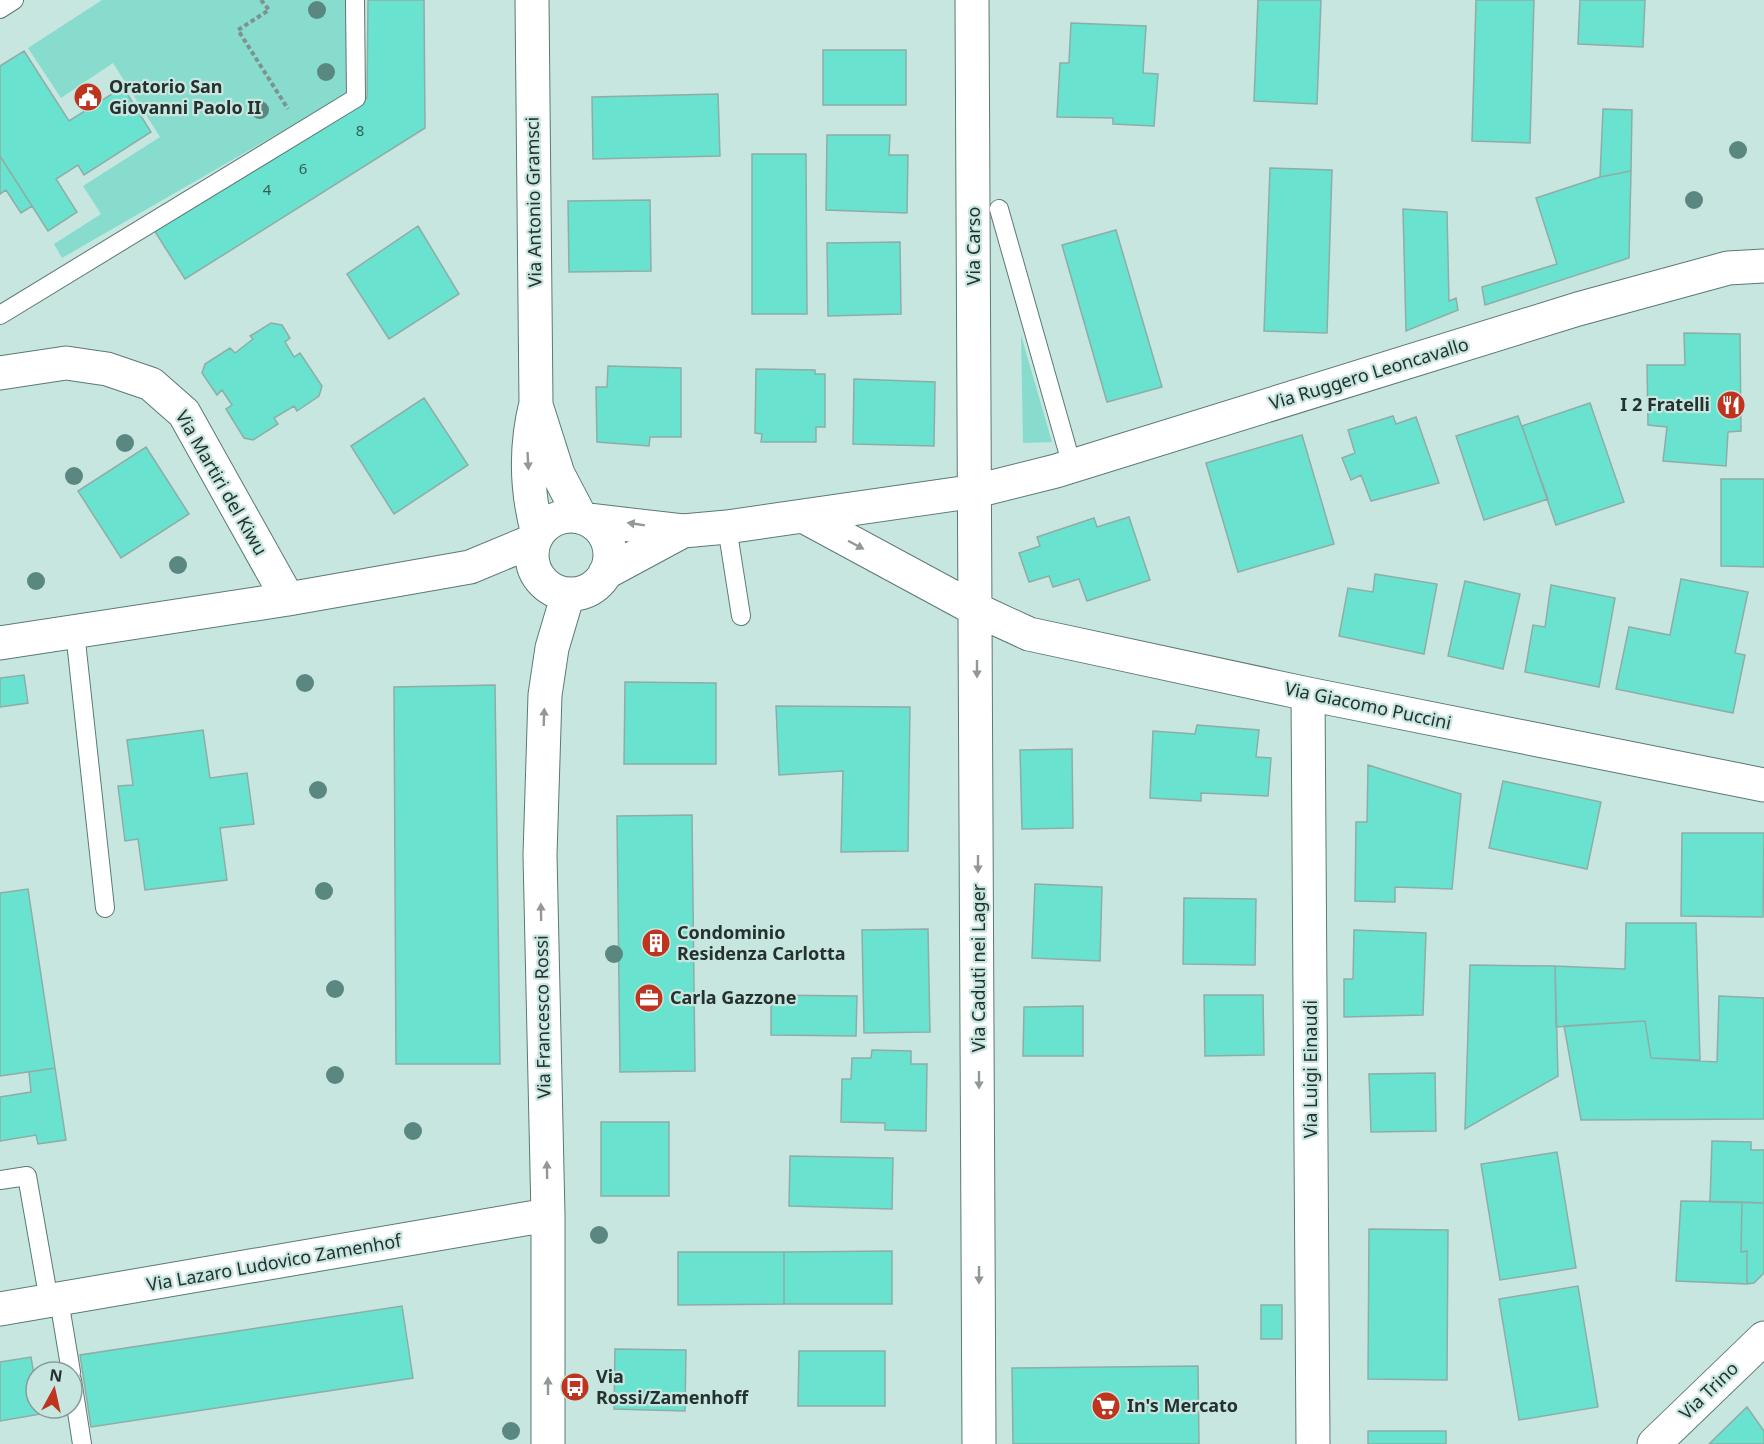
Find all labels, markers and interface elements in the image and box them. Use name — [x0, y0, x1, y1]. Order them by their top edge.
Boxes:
place label: Oratorio San Giovanni Paolo II — [109, 74, 261, 119]
public building icon: Oratorio San Giovanni Paolo II — [72, 81, 104, 113]
street label: Via Antonio Gramsci — [520, 117, 546, 288]
house number: 8 — [356, 120, 364, 140]
house number: 6 — [299, 158, 307, 178]
house number: 4 — [263, 179, 272, 199]
street label: Via Carso — [961, 207, 985, 285]
street label: Via Ruggero Leoncavallo — [1266, 331, 1471, 415]
restaurant icon: I 2 Fratelli — [1715, 389, 1747, 421]
place label: I 2 Fratelli — [1620, 392, 1710, 416]
street label: Via Martiri del Kiwu — [171, 406, 273, 559]
one-way arrow — [524, 451, 533, 470]
one-way arrow — [626, 520, 645, 529]
one-way arrow — [848, 540, 865, 550]
one-way arrow — [972, 659, 982, 678]
street label: Via Giacomo Puccini — [1283, 676, 1454, 734]
one-way arrow — [540, 707, 549, 726]
one-way arrow — [973, 854, 983, 873]
street label: Via Caduti nei Lager — [966, 883, 990, 1052]
one-way arrow — [536, 902, 546, 921]
place label: Condominio Residenza Carlotta — [677, 920, 846, 965]
building icon: Condominio Residenza Carlotta — [640, 927, 672, 959]
street label: Via Francesco Rossi — [529, 935, 555, 1099]
office icon: Carla Gazzone — [633, 982, 665, 1014]
place label: Carla Gazzone — [670, 985, 796, 1009]
street label: Via Luigi Einaudi — [1298, 1000, 1322, 1138]
one-way arrow — [974, 1070, 984, 1089]
one-way arrow — [542, 1160, 551, 1179]
street label: Via Lazaro Ludovico Zamenhof — [145, 1228, 404, 1296]
one-way arrow — [974, 1265, 984, 1284]
street label: Via Trino — [1674, 1356, 1743, 1424]
north arrow — [24, 1360, 84, 1420]
text: N — [48, 1363, 64, 1387]
place label: Via Rossi/Zamenhoff — [596, 1364, 749, 1409]
bus stop icon: Via Rossi/Zamenhoff — [559, 1371, 591, 1403]
one-way arrow — [543, 1376, 553, 1395]
supermarket icon: In's Mercato — [1090, 1390, 1122, 1422]
place label: In's Mercato — [1127, 1393, 1238, 1417]

